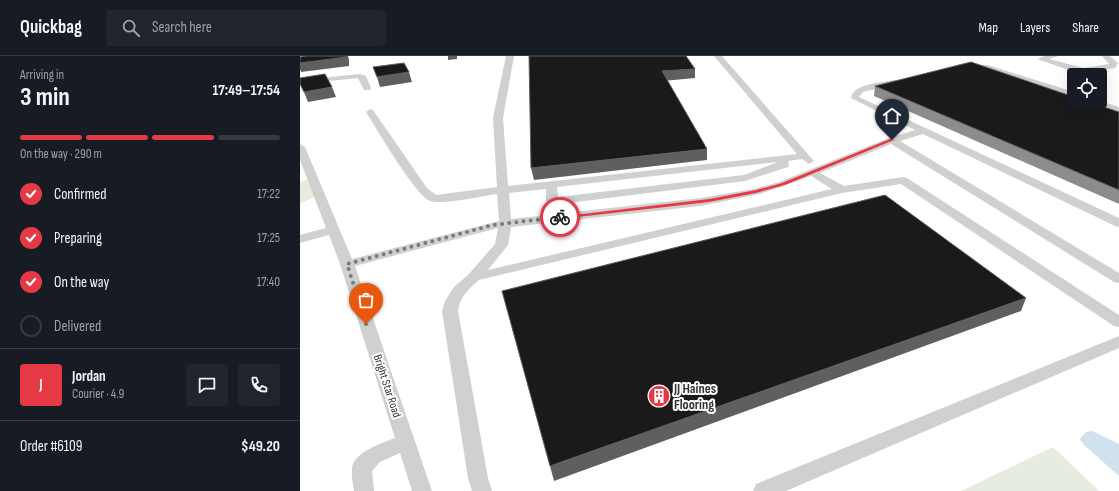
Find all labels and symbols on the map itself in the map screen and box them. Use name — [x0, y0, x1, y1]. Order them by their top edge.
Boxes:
pin — [875, 99, 909, 140]
courier — [540, 197, 580, 237]
pin — [349, 283, 383, 324]
street label: Bright Star Road — [370, 353, 404, 419]
place label: JJ Haines Flooring — [673, 380, 716, 413]
building icon: JJ Haines Flooring — [646, 383, 672, 409]

